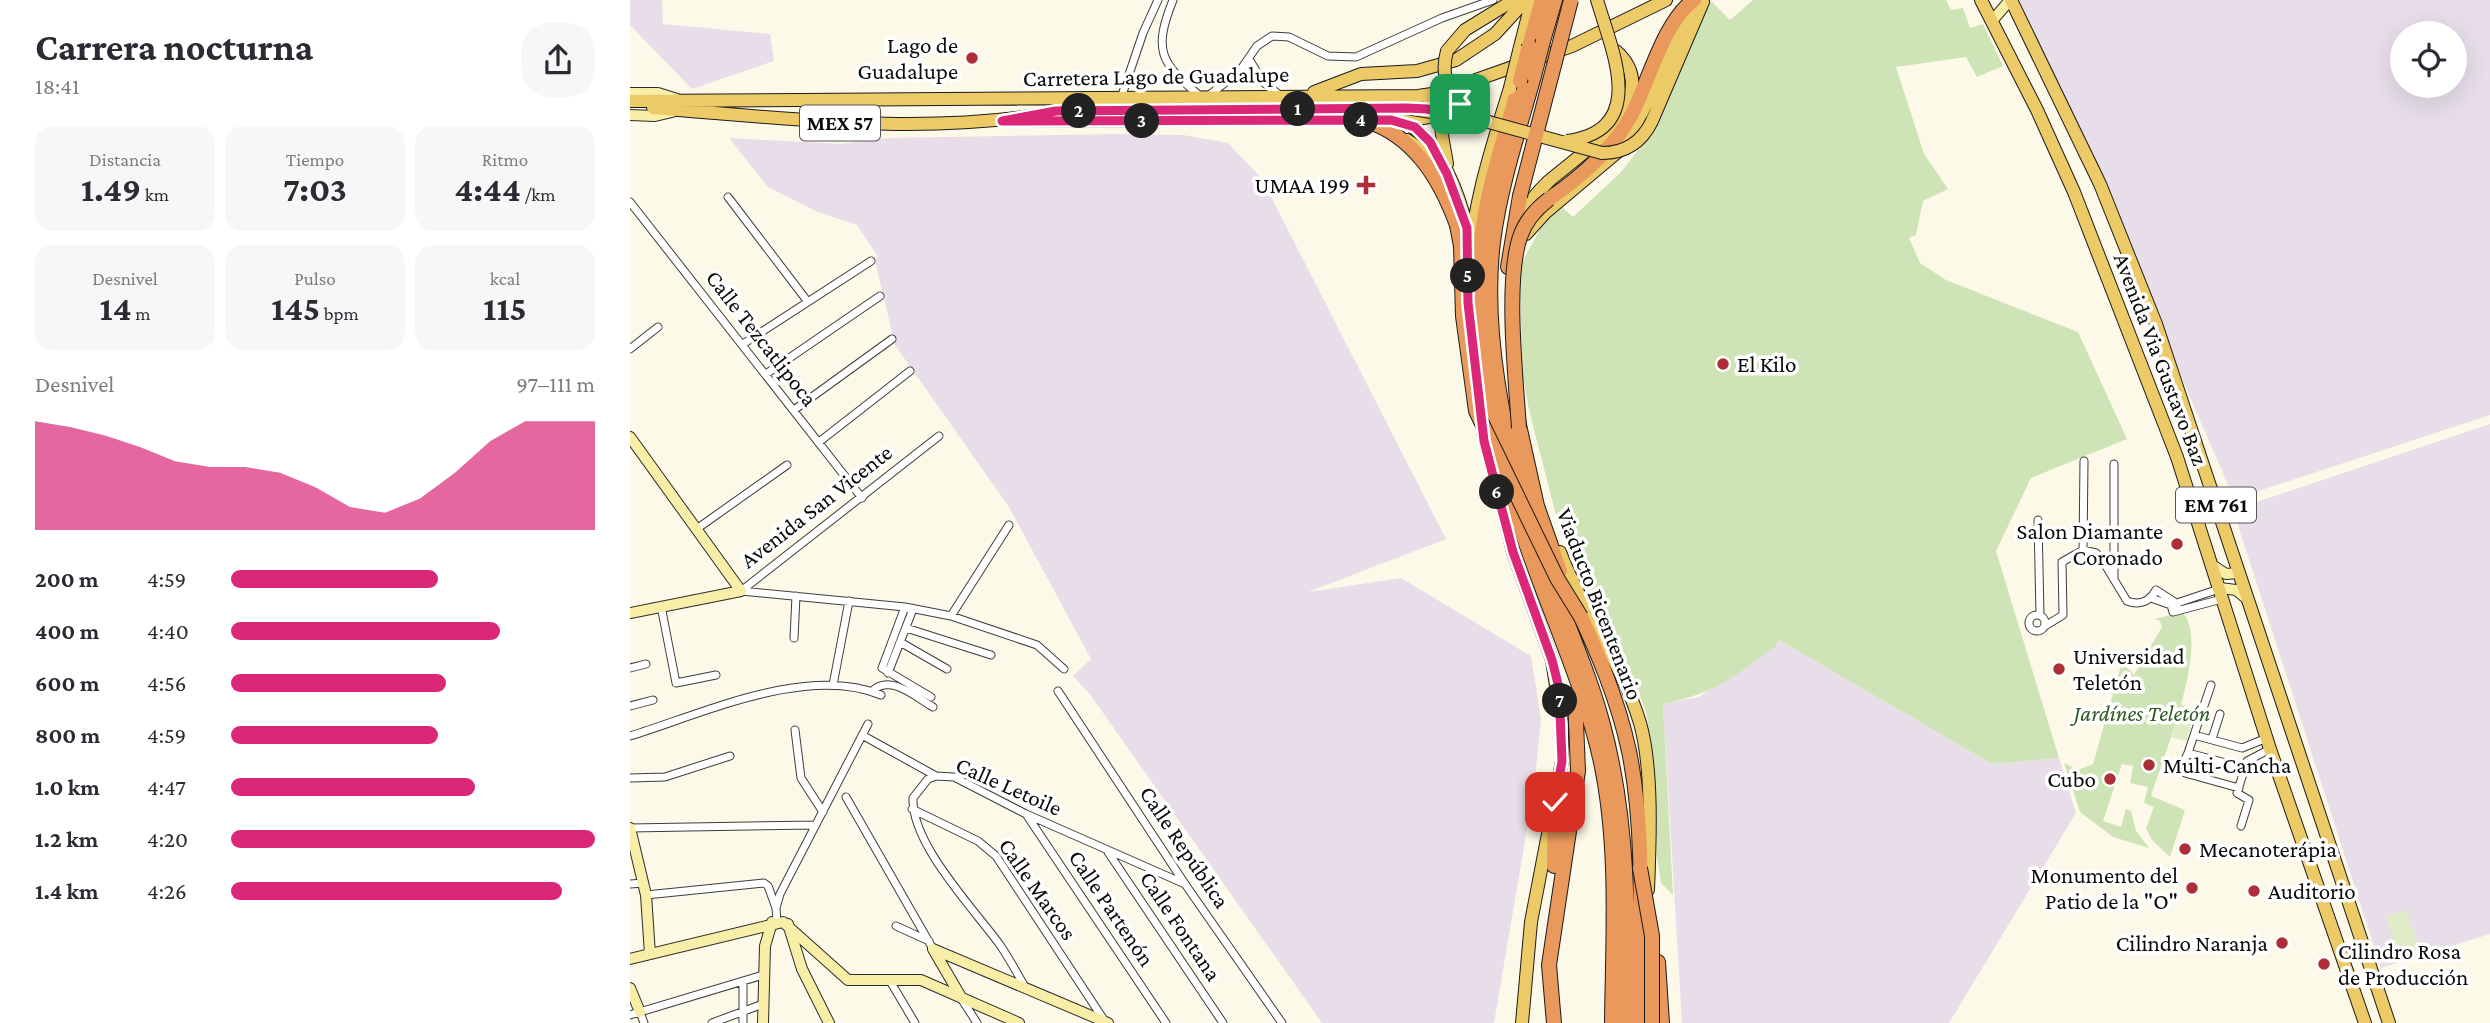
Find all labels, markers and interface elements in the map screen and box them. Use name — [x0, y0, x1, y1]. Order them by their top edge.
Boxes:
map controls — [2390, 21, 2467, 98]
button: locate — [2390, 21, 2467, 98]
button: share — [521, 23, 595, 97]
text: Carrera nocturna — [35, 26, 313, 68]
place label: Lago de Guadalupe — [857, 32, 958, 84]
marker: Lago de Guadalupe — [964, 50, 980, 66]
street label: Carretera Lago de Guadalupe — [1023, 61, 1289, 91]
text: 18:41 — [35, 73, 80, 99]
pin — [1430, 74, 1490, 134]
icon: arrive — [1441, 85, 1479, 123]
pin: 1 — [1280, 92, 1316, 126]
pin: 2 — [1062, 94, 1096, 128]
text: 1 — [1294, 98, 1301, 119]
text: 2 — [1074, 100, 1083, 121]
pin: 4 — [1344, 102, 1378, 138]
pin: 3 — [1124, 104, 1160, 138]
road number: MEX 57 — [800, 106, 880, 140]
text: 4 — [1355, 109, 1366, 130]
text: 3 — [1137, 110, 1146, 131]
text: Distancia — [89, 149, 161, 170]
text: Tiempo — [286, 149, 344, 170]
text: Ritmo — [482, 149, 528, 170]
text: 1.49 — [81, 170, 141, 209]
text: 7:03 — [283, 170, 347, 209]
text: 4:44 — [454, 170, 521, 209]
place label: UMAA 199 — [1255, 172, 1350, 198]
marker: UMAA 199 — [1356, 175, 1376, 195]
text: km — [141, 184, 169, 205]
text: /km — [521, 184, 556, 205]
street label: Avenida Via Gustavo Baz — [2109, 249, 2214, 469]
pin: 5 — [1450, 258, 1486, 294]
street label: Calle Tezcatlipoca — [701, 265, 823, 412]
text: 5 — [1463, 265, 1472, 286]
text: Desnivel — [92, 268, 158, 289]
text: Pulso — [294, 268, 336, 289]
text: kcal — [490, 268, 520, 289]
text: 14 — [100, 289, 132, 328]
text: 145 — [271, 289, 320, 328]
text: 115 — [483, 289, 527, 328]
text: m — [132, 303, 150, 324]
text: bpm — [320, 303, 359, 324]
place label: El Kilo — [1737, 351, 1797, 377]
marker: El Kilo — [1715, 356, 1731, 372]
text: Desnivel — [35, 371, 114, 397]
text: 97–111 m — [516, 371, 595, 397]
street label: Avenida San Vicente — [735, 439, 897, 573]
pin: 6 — [1480, 475, 1514, 510]
text: 6 — [1491, 481, 1502, 502]
road number: EM 761 — [2176, 488, 2256, 522]
street label: Viaducto Bicentenario — [1551, 505, 1649, 703]
place label: Salon Diamante Coronado — [2016, 518, 2163, 570]
marker: Salon Diamante Coronado — [2169, 536, 2185, 552]
text: 200 m — [35, 566, 99, 592]
text: 4:59 — [147, 566, 186, 592]
text: 400 m — [35, 618, 99, 644]
text: 4:40 — [147, 618, 189, 644]
place label: Universidad Teletón — [2073, 643, 2185, 695]
marker: Universidad Teletón — [2051, 661, 2067, 677]
text: 600 m — [35, 670, 99, 696]
text: 4:56 — [147, 670, 187, 696]
pin: 7 — [1542, 684, 1578, 718]
text: 7 — [1555, 690, 1564, 711]
park label: Jardínes Teletón — [2070, 700, 2210, 726]
text: 800 m — [35, 722, 100, 748]
text: 4:59 — [147, 722, 186, 748]
street label: Calle Letoile — [952, 751, 1066, 821]
place label: Multi-Cancha — [2163, 752, 2292, 778]
marker: Multi-Cancha — [2141, 757, 2157, 773]
place label: Cubo — [2047, 766, 2096, 792]
marker: Cubo — [2102, 771, 2118, 787]
pin — [1525, 772, 1585, 832]
text: 1.0 km — [35, 774, 100, 800]
text: 4:47 — [147, 774, 186, 800]
street label: Calle República — [1135, 781, 1236, 913]
icon: check — [1536, 783, 1574, 821]
text: 1.2 km — [35, 826, 98, 852]
text: 4:20 — [147, 826, 188, 852]
street label: Calle Marcos — [994, 833, 1082, 945]
place label: Mecanoterápia — [2199, 836, 2337, 862]
marker: Mecanoterápia — [2177, 841, 2193, 857]
street label: Calle Partenón — [1064, 845, 1160, 971]
place label: Monumento del Patio de la "O" — [2031, 862, 2178, 914]
street label: Calle Fontana — [1135, 866, 1227, 986]
text: 1.4 km — [35, 878, 98, 904]
text: 4:26 — [147, 878, 187, 904]
place label: Auditorio — [2268, 878, 2356, 904]
marker: Monumento del Patio de la "O" — [2184, 880, 2200, 896]
marker: Auditorio — [2246, 883, 2262, 899]
place label: Cilindro Naranja — [2116, 930, 2268, 956]
marker: Cilindro Naranja — [2274, 935, 2290, 951]
place label: Cilindro Rosa de Producción — [2338, 938, 2468, 990]
marker: Cilindro Rosa de Producción — [2316, 956, 2332, 972]

